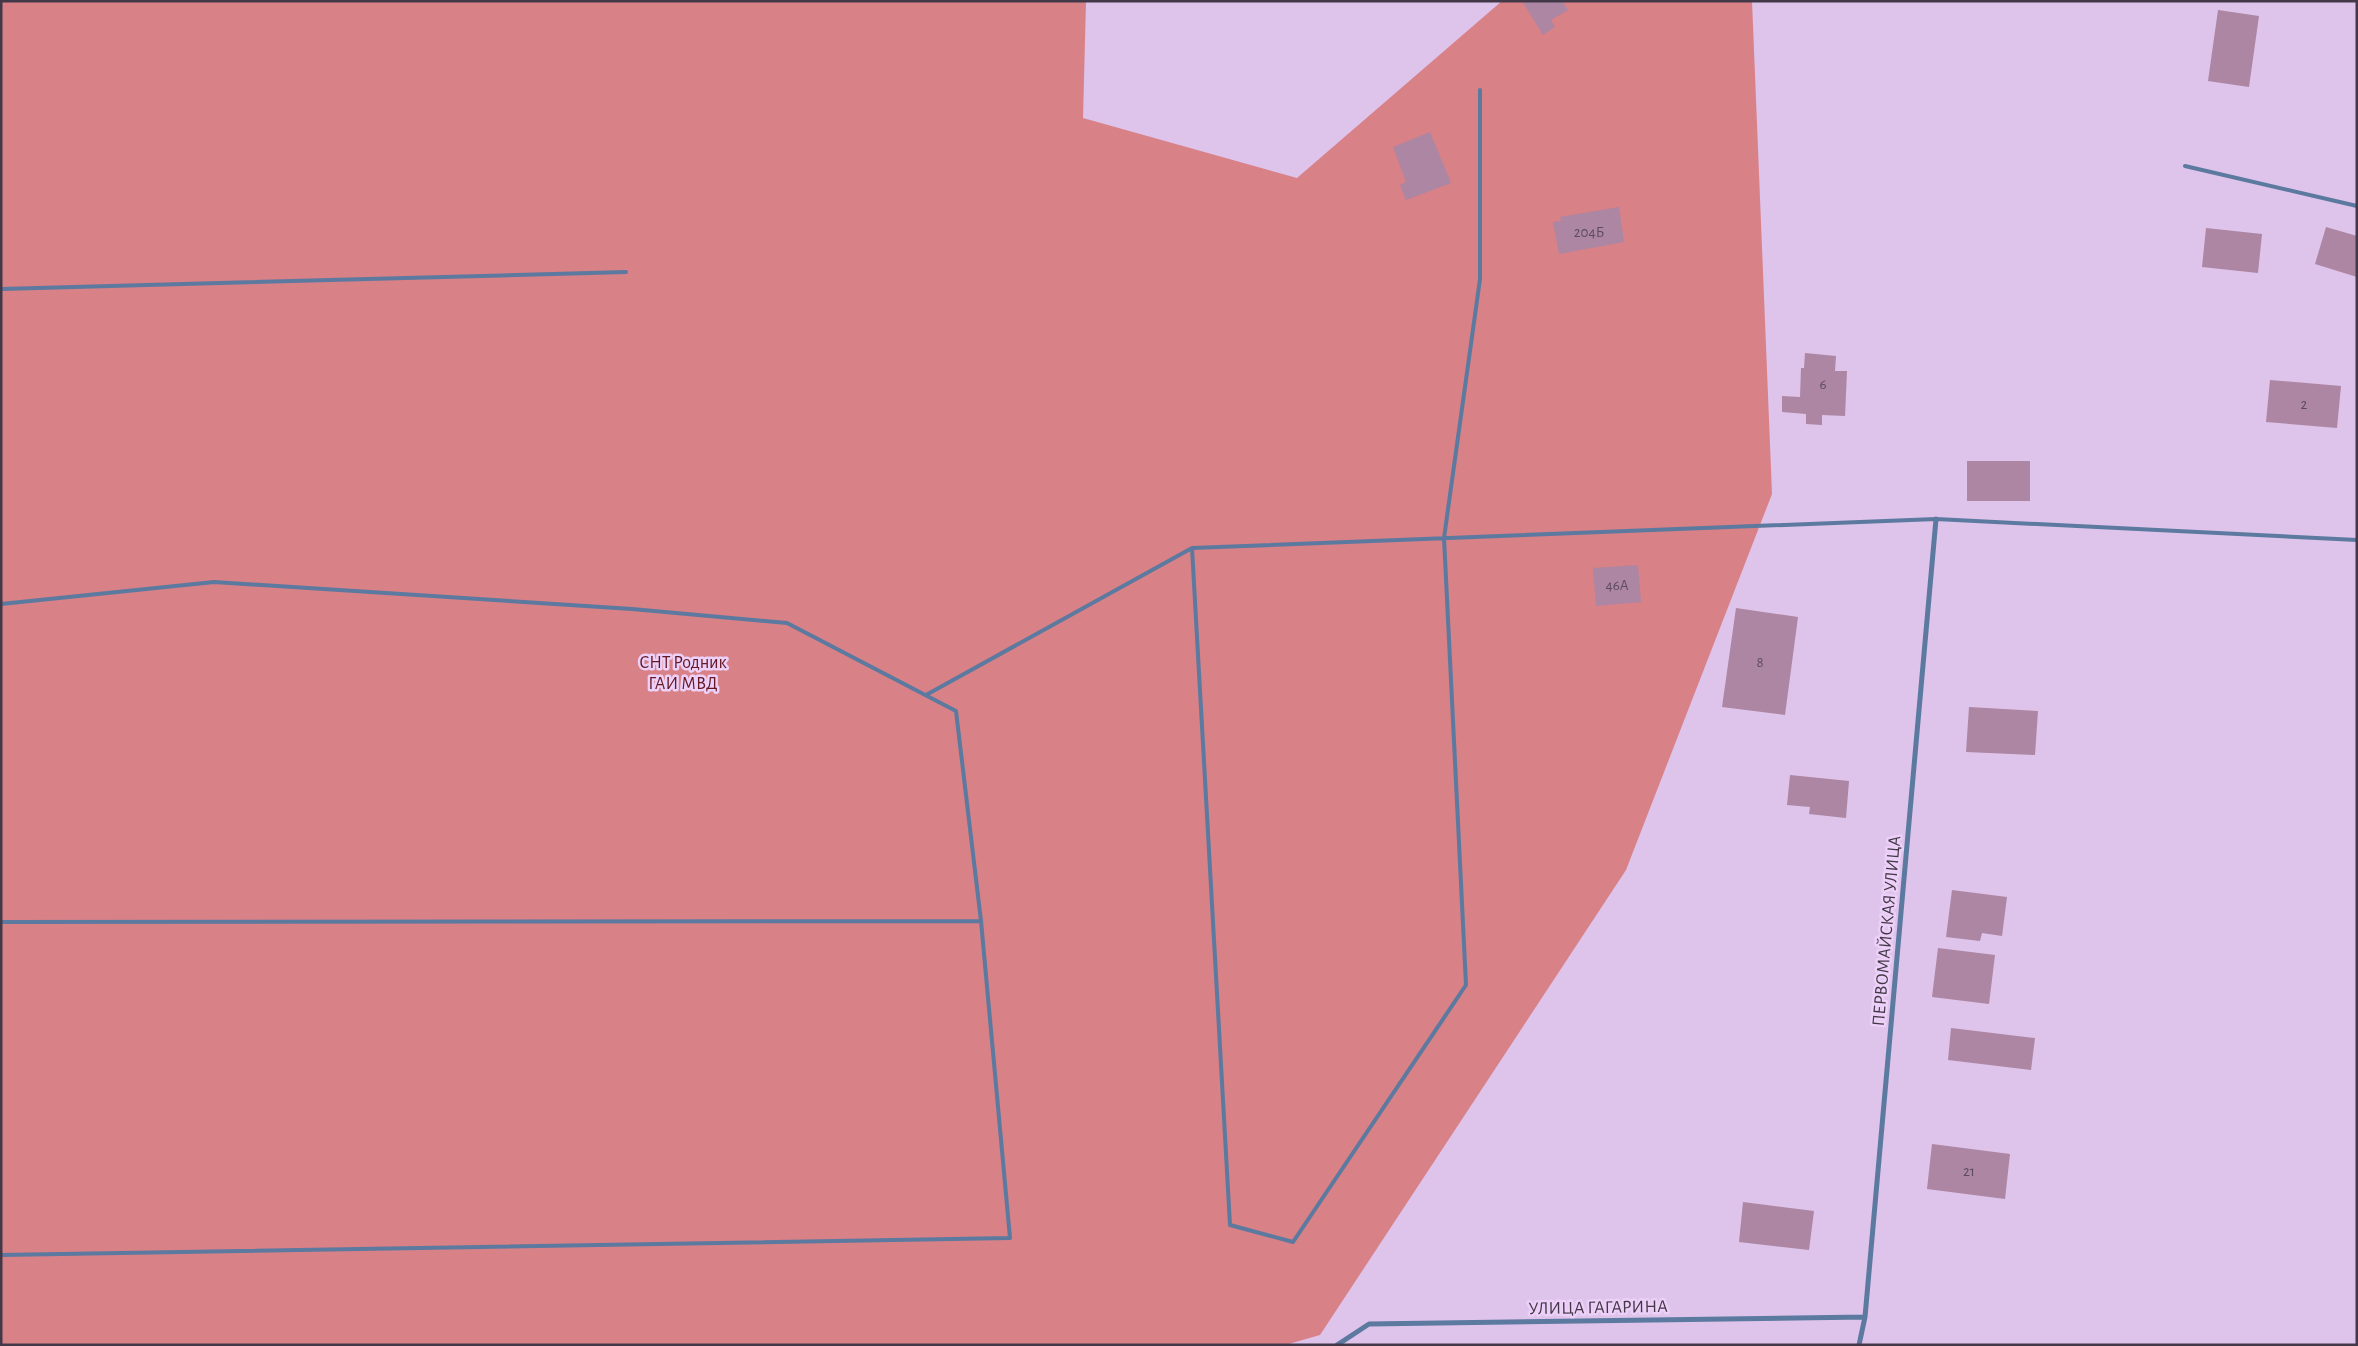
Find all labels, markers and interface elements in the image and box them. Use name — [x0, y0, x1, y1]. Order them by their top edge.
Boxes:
house number: 204Б — [1574, 225, 1604, 240]
house number: 6 — [1819, 377, 1827, 392]
house number: 2 — [2301, 397, 2308, 412]
house number: 46А — [1605, 578, 1629, 593]
park label: СНТ Родник ГАИ МВД — [639, 654, 727, 693]
house number: 8 — [1756, 655, 1764, 670]
street label: ПЕРВОМАЙСКАЯ УЛИЦА — [1868, 834, 1904, 1027]
house number: 21 — [1963, 1164, 1975, 1179]
street label: УЛИЦА ГАГАРИНА — [1528, 1298, 1668, 1318]

